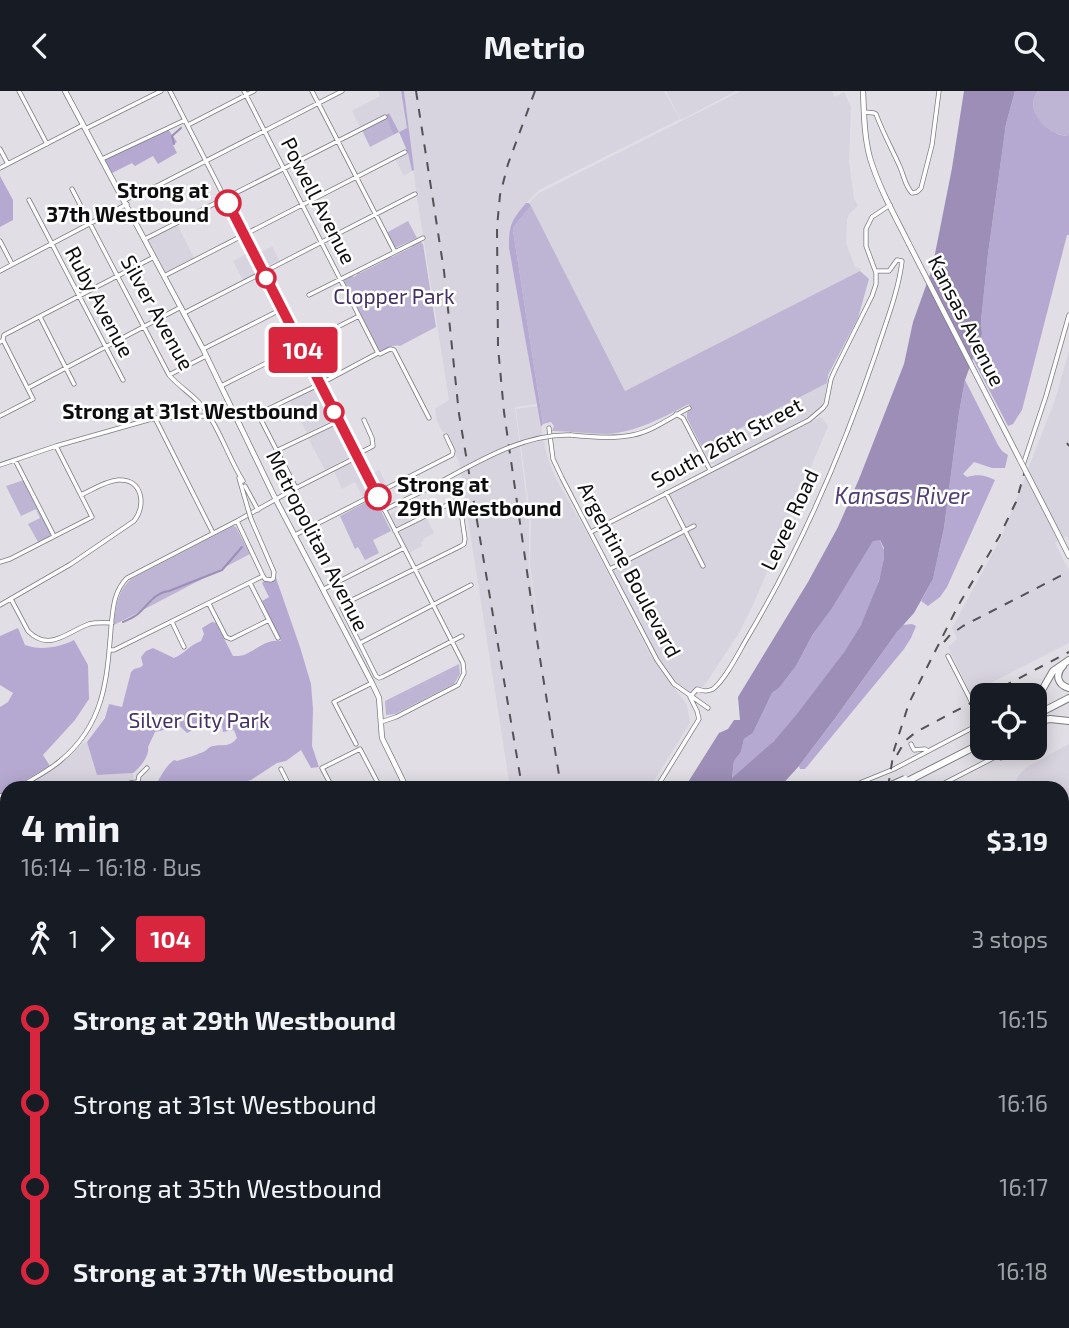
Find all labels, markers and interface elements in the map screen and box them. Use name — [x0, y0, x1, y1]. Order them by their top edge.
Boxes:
icon: back — [21, 27, 59, 65]
text: Metrio — [484, 27, 585, 65]
icon: search — [1010, 27, 1048, 65]
street label: Powell Avenue — [277, 133, 362, 268]
place label: Strong at 37th Westbound — [46, 177, 209, 226]
marker: Strong at 37th Westbound — [215, 190, 241, 216]
street label: Ruby Avenue — [61, 242, 140, 361]
street label: Silver Avenue — [116, 250, 200, 374]
street label: Kansas Avenue — [924, 251, 1011, 390]
unlabelled marker — [256, 268, 276, 288]
park label: Clopper Park — [333, 283, 455, 308]
line badge: 104 — [263, 327, 343, 373]
text: 104 — [283, 335, 323, 364]
street label: South 26th Street — [646, 391, 806, 492]
place label: Strong at 31st Westbound — [62, 398, 318, 423]
marker: Strong at 31st Westbound — [324, 402, 344, 422]
street label: Metropolitan Avenue — [262, 446, 375, 635]
street label: Levee Road — [754, 465, 823, 574]
place label: Strong at 29th Westbound — [397, 471, 561, 520]
street label: Argentine Boulevard — [573, 477, 687, 661]
water label: Kansas River — [835, 481, 970, 509]
marker: Strong at 29th Westbound — [365, 484, 391, 510]
map controls — [970, 683, 1047, 760]
button: locate — [970, 683, 1047, 760]
park label: Silver City Park — [128, 707, 270, 732]
text: 4 min — [21, 804, 120, 850]
text: $3.19 — [986, 825, 1048, 856]
text: 16:14 – 16:18 · Bus — [21, 853, 202, 881]
icon: walk — [21, 920, 59, 958]
icon: forward — [88, 920, 126, 958]
text: 104 — [150, 924, 191, 953]
text: 1 — [69, 925, 78, 953]
text: 3 stops — [972, 925, 1048, 953]
text: Strong at 29th Westbound — [73, 1004, 396, 1035]
text: 16:15 — [999, 1005, 1048, 1033]
text: Strong at 31st Westbound — [73, 1088, 377, 1119]
text: 16:16 — [998, 1089, 1048, 1117]
text: Strong at 35th Westbound — [73, 1172, 382, 1203]
text: 16:17 — [999, 1173, 1048, 1201]
text: Strong at 37th Westbound — [73, 1256, 394, 1287]
text: 16:18 — [997, 1257, 1048, 1285]

